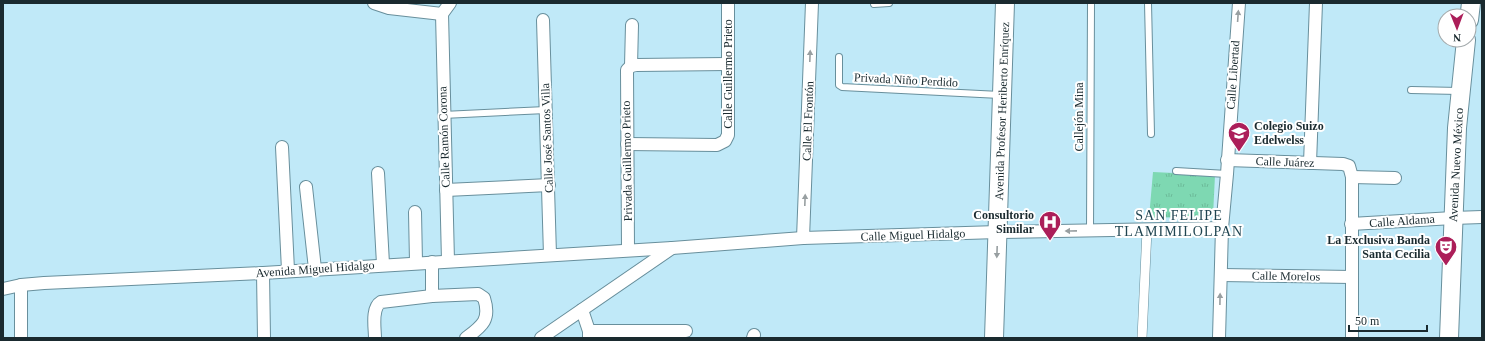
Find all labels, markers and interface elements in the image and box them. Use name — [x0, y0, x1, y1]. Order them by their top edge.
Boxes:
north arrow — [1437, 8, 1477, 48]
one-way arrow — [1234, 10, 1241, 22]
street label: Calle Guillermo Prieto — [721, 19, 735, 129]
street label: Avenida Profesor Heriberto Enríquez — [992, 21, 1012, 201]
text: N — [1453, 32, 1461, 44]
street label: Calle Libertad — [1224, 40, 1242, 110]
one-way arrow — [807, 50, 814, 62]
street label: Privada Niño Perdido — [854, 70, 958, 90]
street label: Calle El Frontón — [800, 81, 816, 161]
street label: Calle José Santos Villa — [538, 82, 556, 193]
street label: Callejón Mina — [1072, 82, 1086, 152]
street label: Calle Ramón Corona — [435, 85, 453, 188]
street label: Privada Guillermo Prieto — [619, 101, 635, 221]
street label: Avenida Nuevo México — [1446, 108, 1466, 222]
place label: Colegio Suizo Edelwelss — [1254, 119, 1324, 147]
school or university icon: Colegio Suizo Edelwelss — [1226, 120, 1252, 153]
street label: Calle Juárez — [1255, 154, 1315, 170]
one-way arrow — [802, 193, 808, 206]
place label: Consultorio Similar — [973, 208, 1035, 236]
district label: SAN FELIPE TLAMIMILOLPAN — [1115, 208, 1243, 239]
hospital icon: Consultorio Similar — [1037, 209, 1063, 242]
street label: Calle Aldama — [1369, 212, 1436, 230]
street label: Calle Miguel Hidalgo — [860, 226, 966, 244]
one-way arrow — [1064, 228, 1077, 234]
place label: La Exclusiva Banda Santa Cecilia — [1327, 233, 1430, 261]
theatre icon: La Exclusiva Banda Santa Cecilia — [1433, 234, 1459, 267]
one-way arrow — [994, 246, 1001, 258]
street label: Avenida Miguel Hidalgo — [255, 258, 375, 280]
street label: Calle Morelos — [1252, 268, 1321, 284]
one-way arrow — [1217, 292, 1223, 305]
scale bar — [1349, 307, 1427, 333]
text: 50 m — [1355, 314, 1380, 328]

